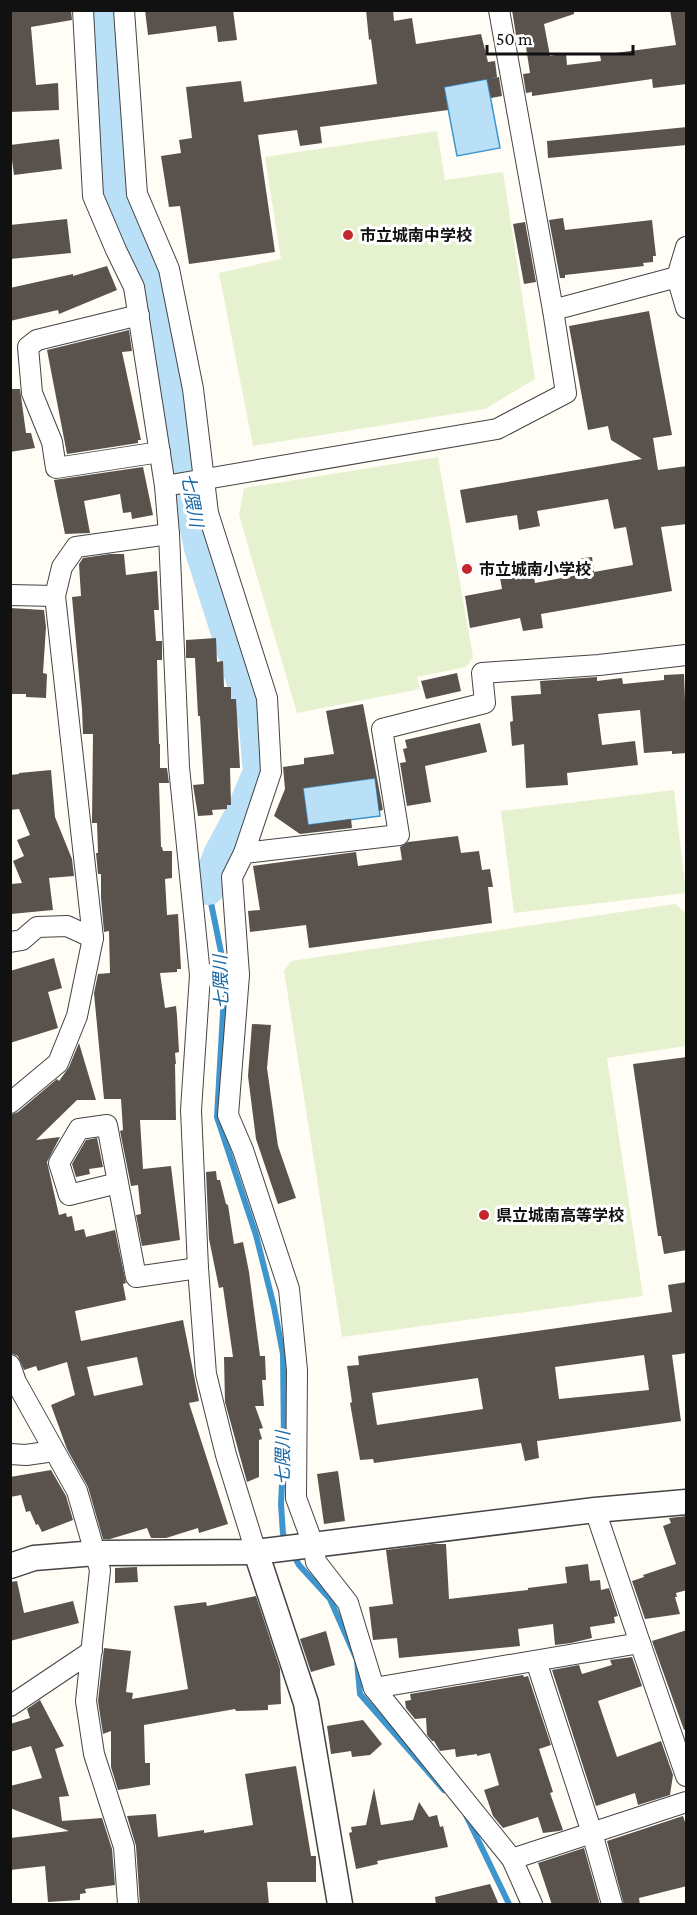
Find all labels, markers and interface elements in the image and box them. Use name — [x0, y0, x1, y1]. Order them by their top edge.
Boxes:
scale bar — [487, 18, 632, 56]
text: 50 m — [496, 29, 533, 49]
place label: 市立城南中学校 — [360, 226, 472, 244]
marker: 市立城南中学校 — [341, 228, 355, 242]
water label: 七隈川 — [177, 472, 207, 530]
place label: 市立城南小学校 — [479, 560, 591, 578]
marker: 市立城南小学校 — [460, 562, 474, 576]
water label: 七隈川 — [210, 953, 232, 1009]
place label: 県立城南高等学校 — [496, 1206, 624, 1224]
marker: 県立城南高等学校 — [477, 1208, 491, 1222]
water label: 七隈川 — [273, 1429, 293, 1485]

